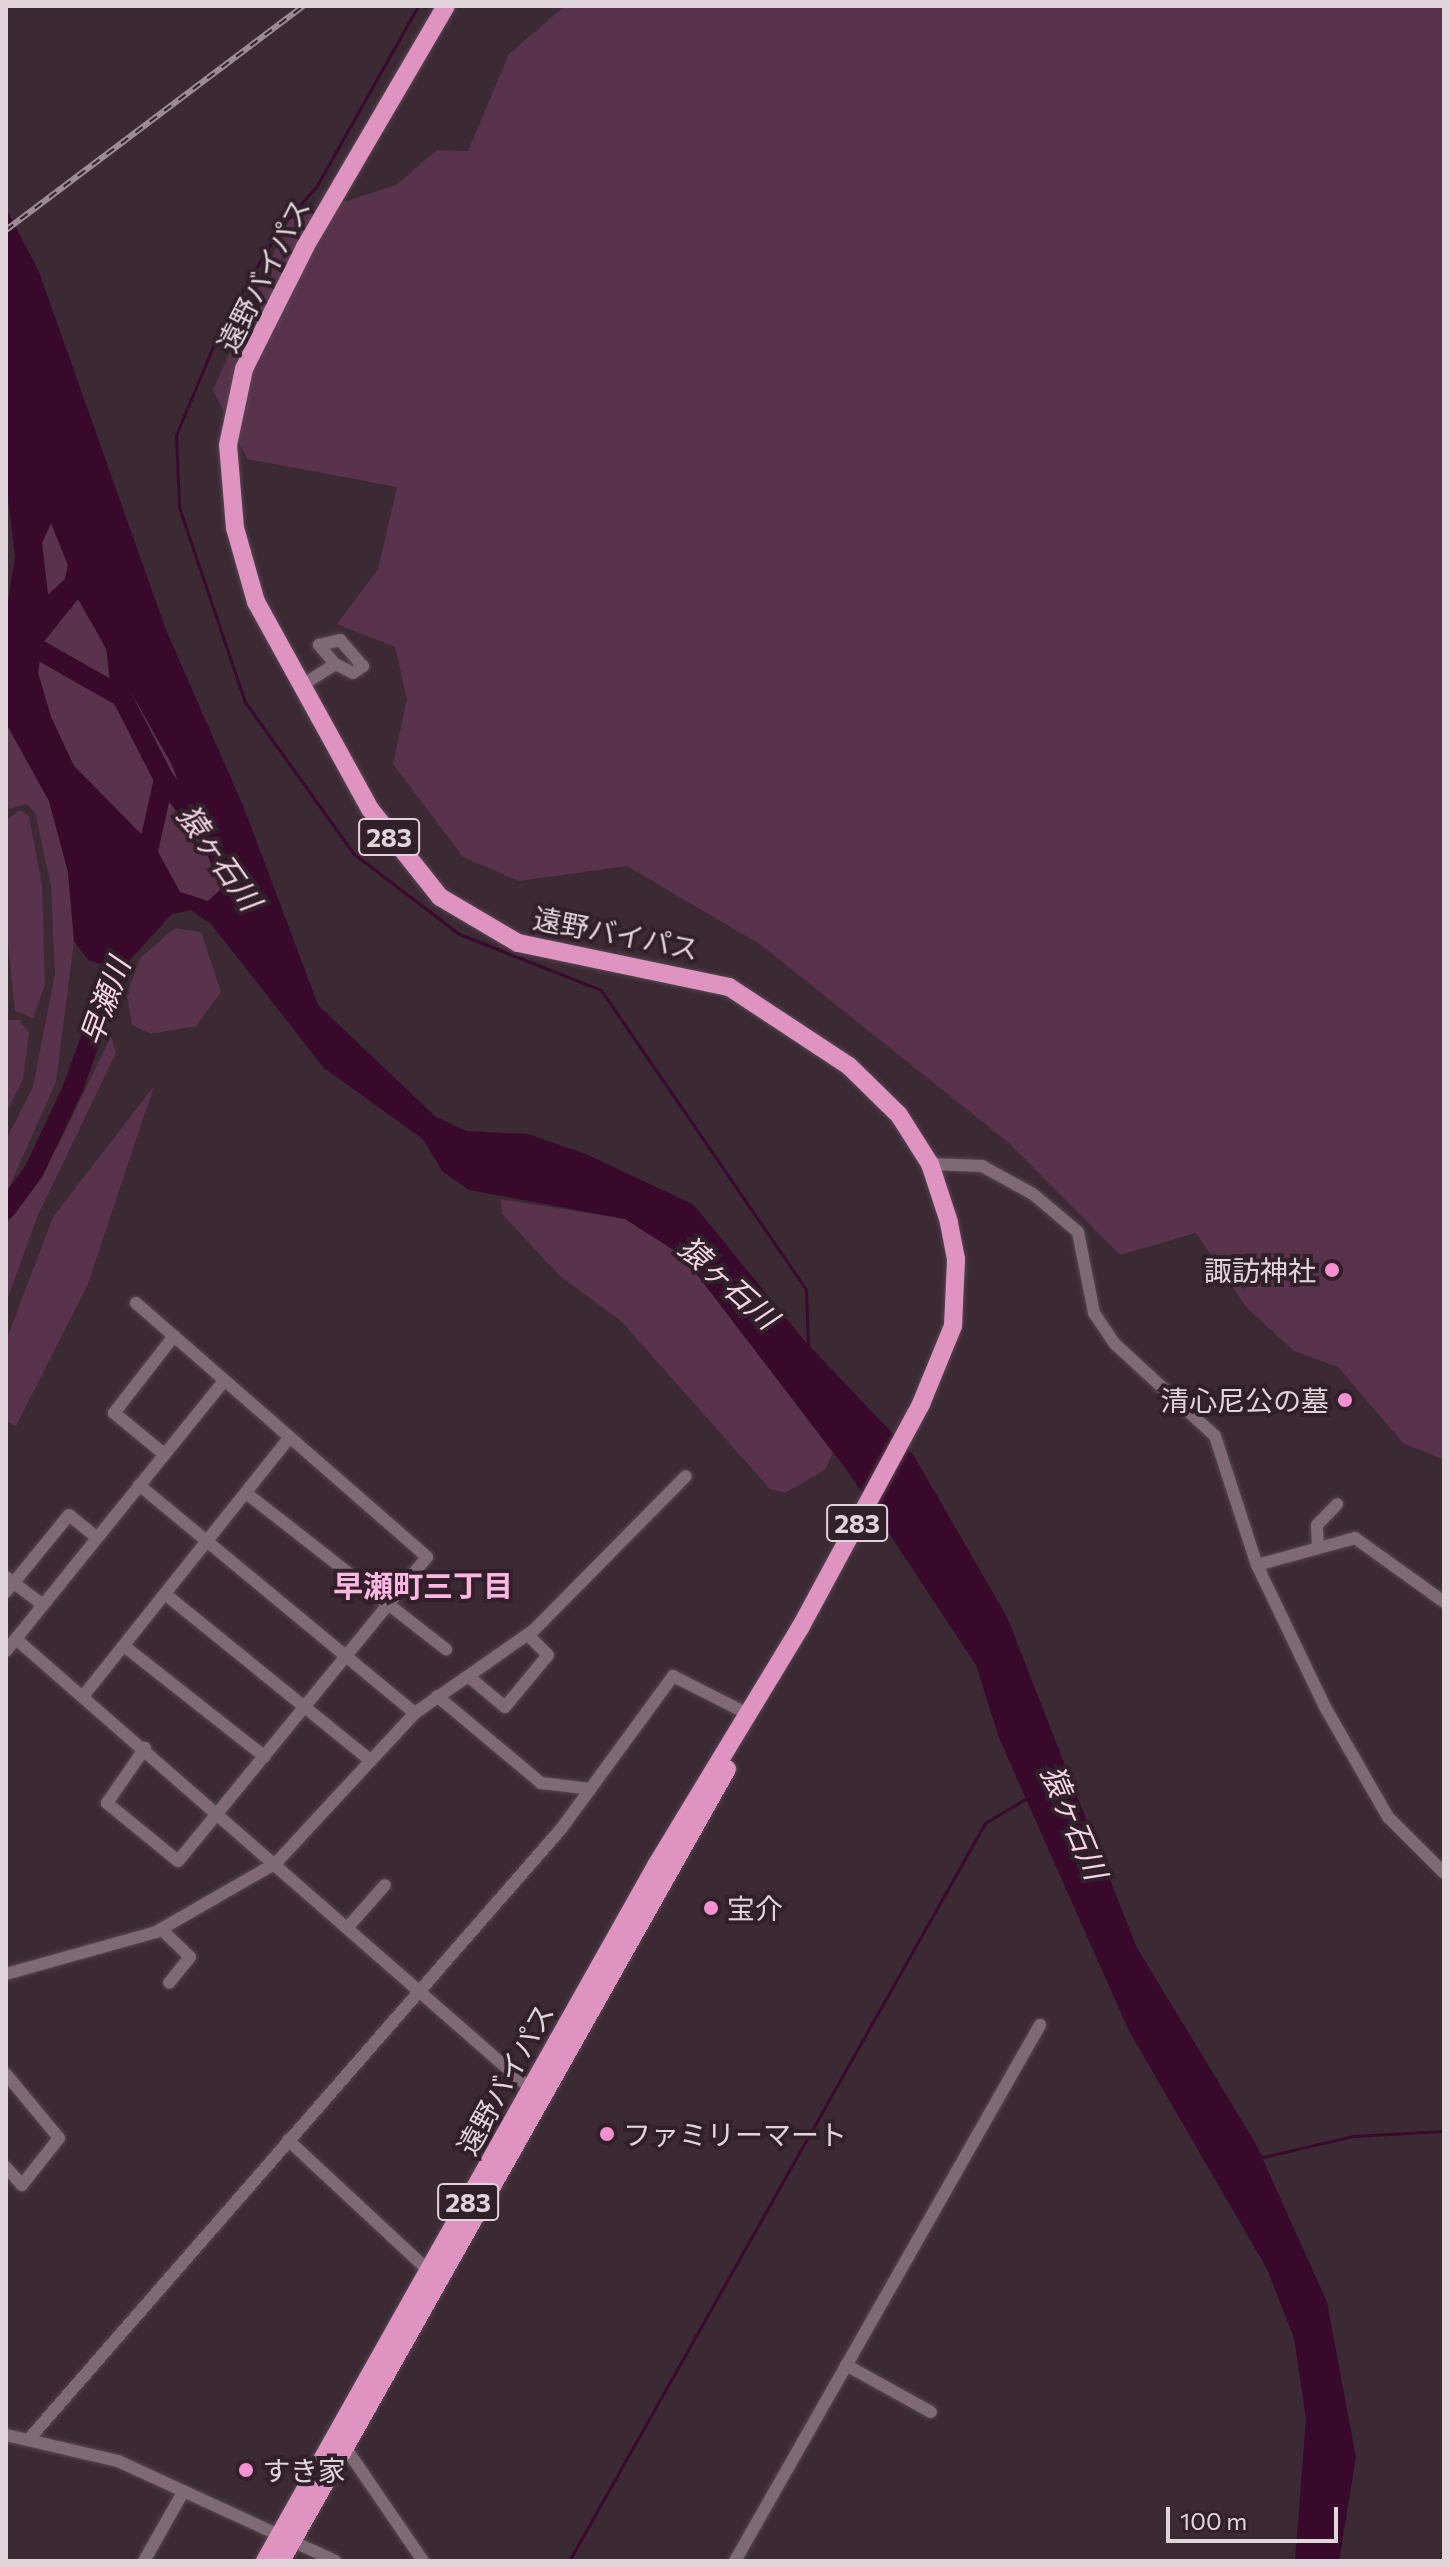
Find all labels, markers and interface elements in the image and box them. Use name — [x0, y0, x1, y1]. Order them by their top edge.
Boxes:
street label: 遠野バイパス — [210, 193, 316, 357]
water label: 猿ヶ石川 — [171, 798, 269, 916]
road number: 283 — [357, 815, 421, 859]
street label: 遠野バイパス — [530, 900, 702, 966]
water label: 早瀬川 — [72, 953, 136, 1049]
water label: 猿ヶ石川 — [672, 1228, 786, 1336]
place label: 諏訪神社 — [1204, 1253, 1316, 1287]
marker: 諏訪神社 — [1323, 1261, 1341, 1279]
place label: 清心尼公の墓 — [1161, 1383, 1329, 1417]
marker: 清心尼公の墓 — [1336, 1391, 1354, 1409]
road number: 283 — [825, 1501, 889, 1545]
district label: 早瀬町三丁目 — [333, 1567, 513, 1603]
water label: 猿ヶ石川 — [1035, 1760, 1115, 1884]
place label: 宝介 — [727, 1891, 783, 1925]
marker: 宝介 — [702, 1899, 720, 1917]
street label: 遠野バイパス — [450, 1997, 560, 2161]
place label: ファミリーマート — [623, 2117, 847, 2151]
marker: ファミリーマート — [598, 2125, 616, 2143]
road number: 283 — [436, 2180, 500, 2224]
place label: すき家 — [262, 2453, 346, 2487]
marker: すき家 — [237, 2461, 255, 2479]
scale bar — [1170, 2491, 1342, 2541]
text: 100 m — [1180, 2506, 1247, 2535]

